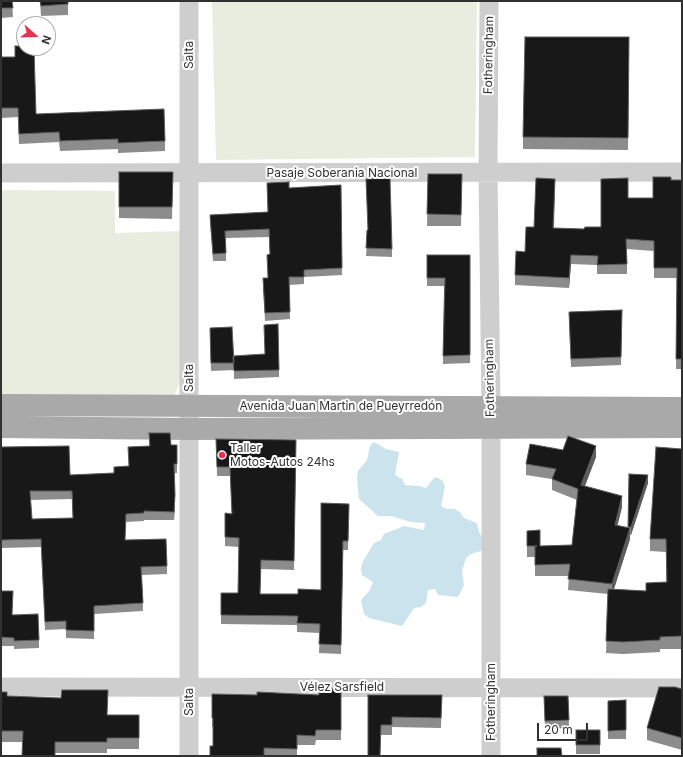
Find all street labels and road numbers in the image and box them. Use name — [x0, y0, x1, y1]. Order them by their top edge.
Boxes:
street label: Fotheringham — [481, 16, 497, 94]
street label: Salta — [182, 41, 196, 69]
street label: Pasaje Soberania Nacional — [267, 166, 417, 180]
street label: Fotheringham — [482, 339, 498, 417]
street label: Salta — [182, 364, 196, 392]
street label: Avenida Juan Martin de Pueyrredón — [240, 399, 442, 413]
street label: Fotheringham — [484, 663, 498, 741]
street label: Vélez Sarsfield — [300, 680, 384, 694]
street label: Salta — [182, 688, 196, 716]

